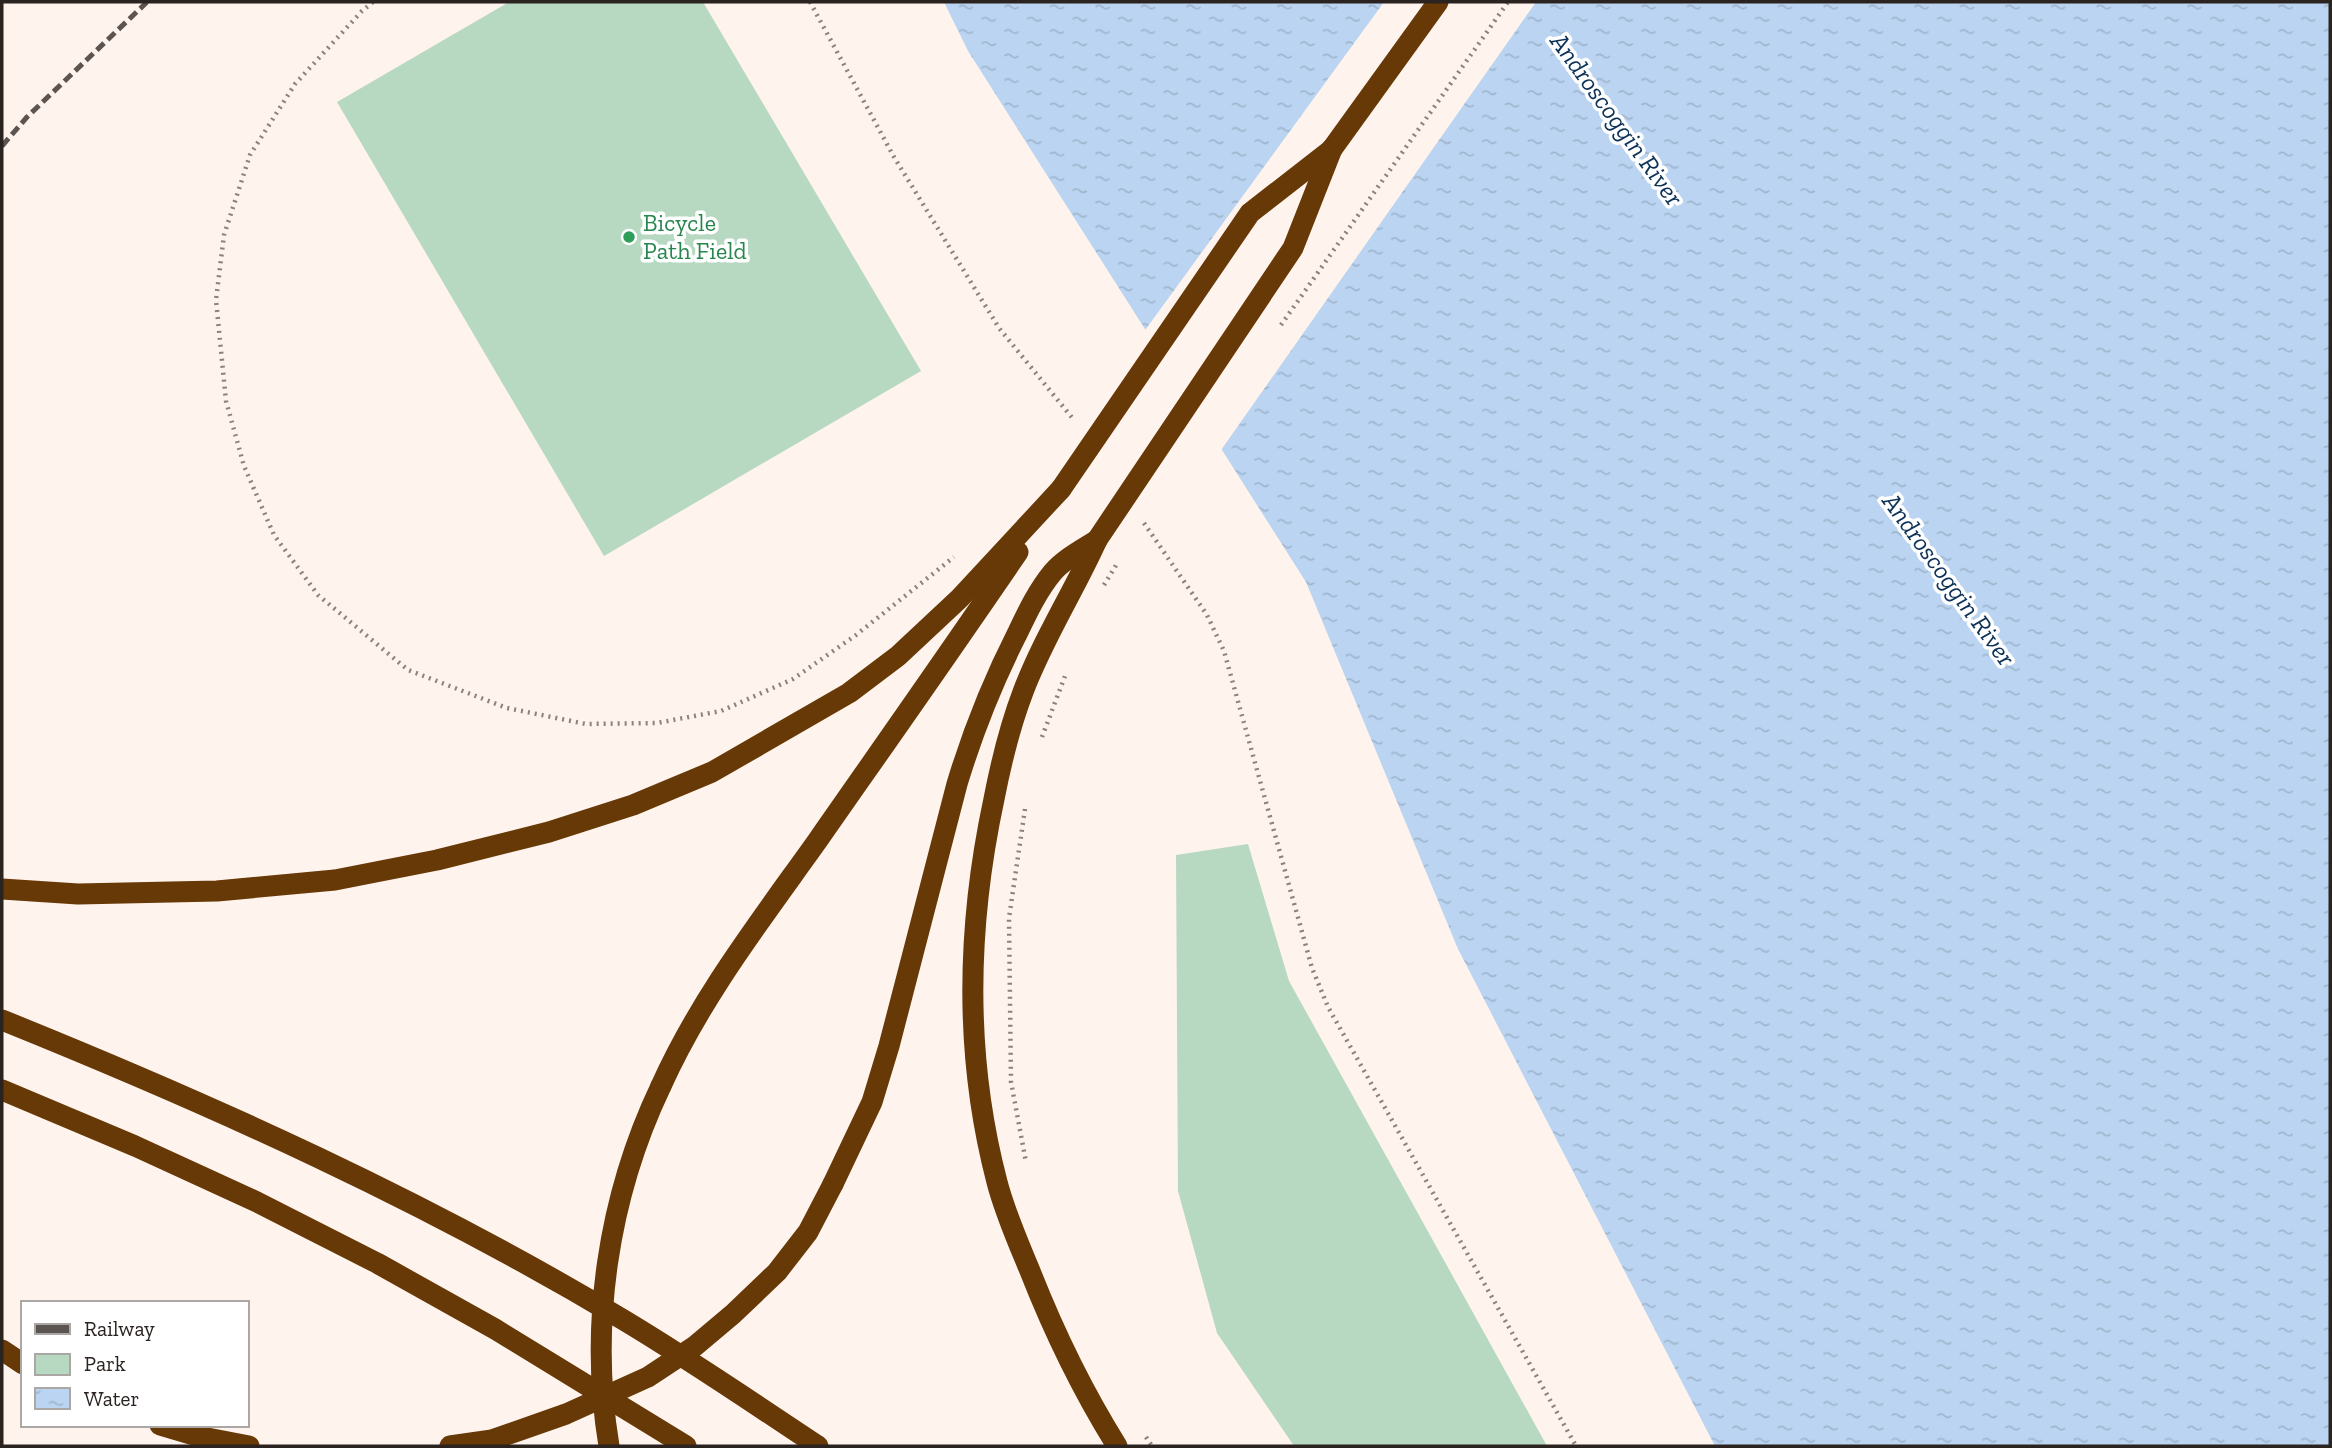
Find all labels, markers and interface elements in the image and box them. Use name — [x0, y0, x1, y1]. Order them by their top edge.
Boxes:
water label: Androscoggin River — [1543, 25, 1691, 212]
place label: Bicycle Path Field — [643, 208, 747, 265]
marker: Bicycle Path Field — [621, 229, 637, 245]
water label: Androscoggin River — [1875, 485, 2023, 672]
legend — [21, 1301, 248, 1427]
text: Railway — [84, 1316, 155, 1341]
text: Park — [84, 1351, 126, 1376]
text: Water — [84, 1386, 139, 1411]

